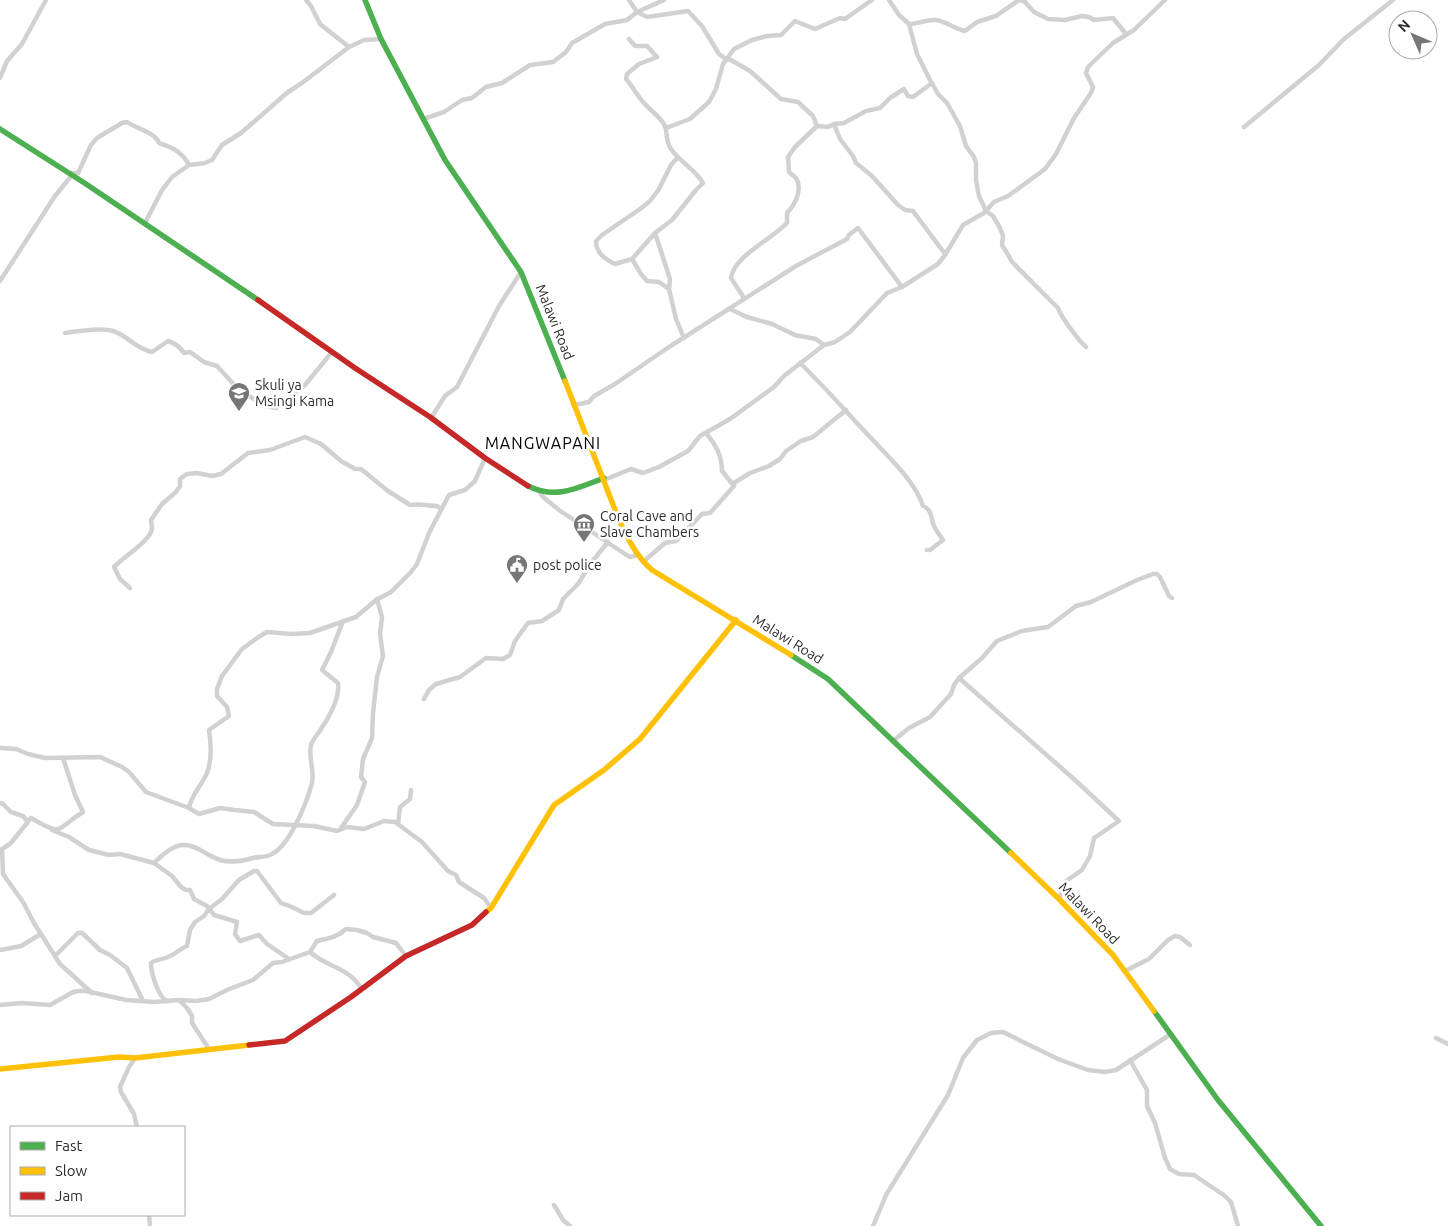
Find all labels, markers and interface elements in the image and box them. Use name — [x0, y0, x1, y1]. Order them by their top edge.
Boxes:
north arrow — [1388, 10, 1438, 60]
text: N — [1394, 16, 1413, 35]
street label: Malawi Road — [533, 282, 577, 362]
place label: Skuli ya Msingi Kama — [255, 377, 334, 409]
school or university icon: Skuli ya Msingi Kama — [227, 381, 251, 412]
district label: MANGWAPANI — [485, 434, 601, 452]
place label: Coral Cave and Slave Chambers — [600, 508, 699, 540]
museum icon: Coral Cave and Slave Chambers — [572, 512, 596, 543]
public building icon: post police — [505, 553, 529, 584]
place label: post police — [533, 557, 602, 573]
street label: Malawi Road — [750, 611, 826, 667]
street label: Malawi Road — [1055, 879, 1123, 947]
legend — [10, 1126, 185, 1216]
text: Fast — [55, 1137, 83, 1154]
text: Slow — [55, 1162, 88, 1179]
text: Jam — [55, 1187, 83, 1204]

